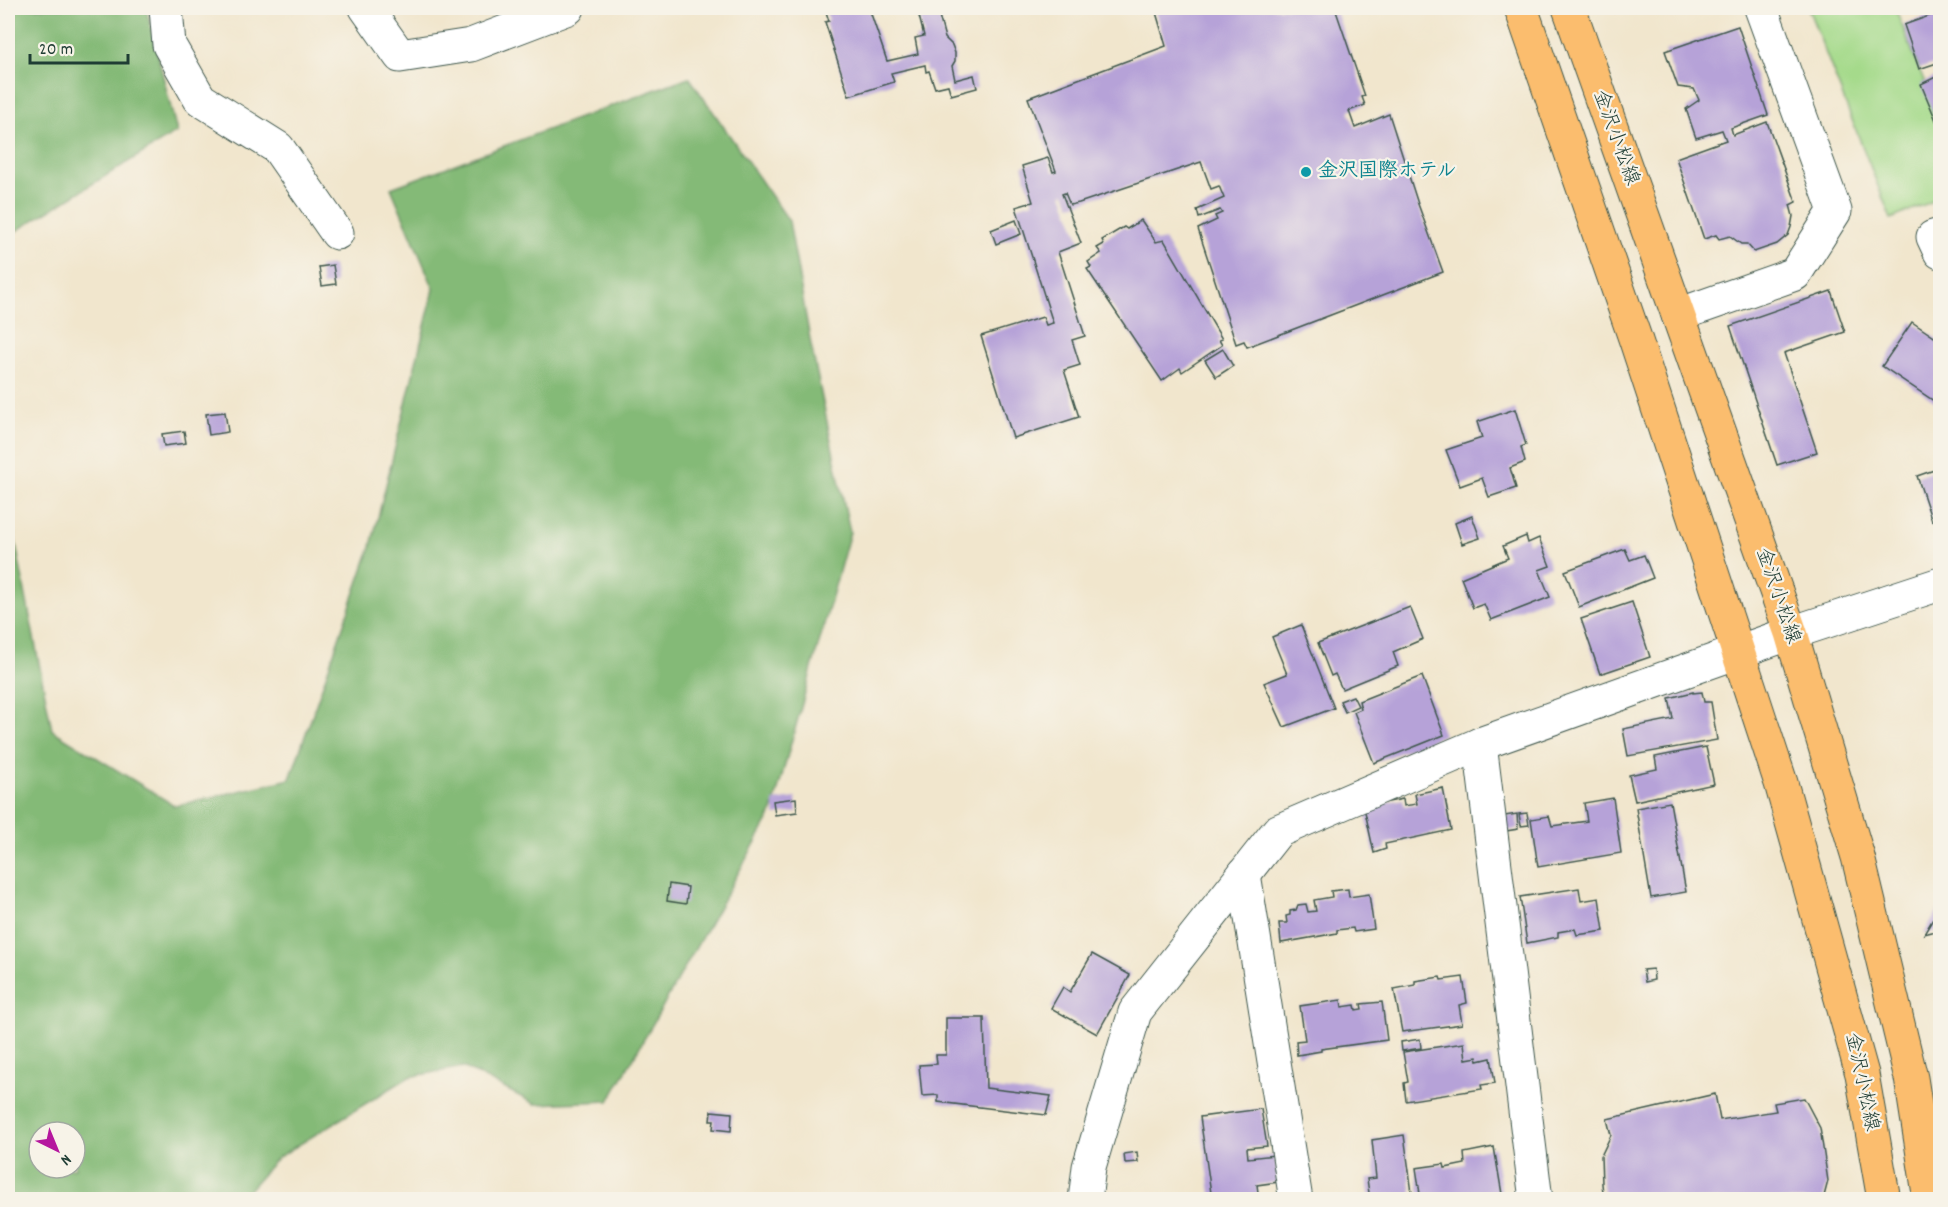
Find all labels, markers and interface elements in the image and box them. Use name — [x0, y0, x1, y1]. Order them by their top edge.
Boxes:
scale bar — [30, 27, 128, 65]
text: 20 m — [39, 38, 73, 63]
street label: 金沢小松線 — [1585, 86, 1645, 190]
place label: 金沢国際ホテル — [1318, 158, 1457, 186]
marker: 金沢国際ホテル — [1299, 165, 1313, 179]
street label: 金沢小松線 — [1747, 544, 1807, 648]
street label: 金沢小松線 — [1837, 1030, 1885, 1134]
north arrow — [27, 1120, 87, 1180]
text: N — [55, 1148, 76, 1170]

